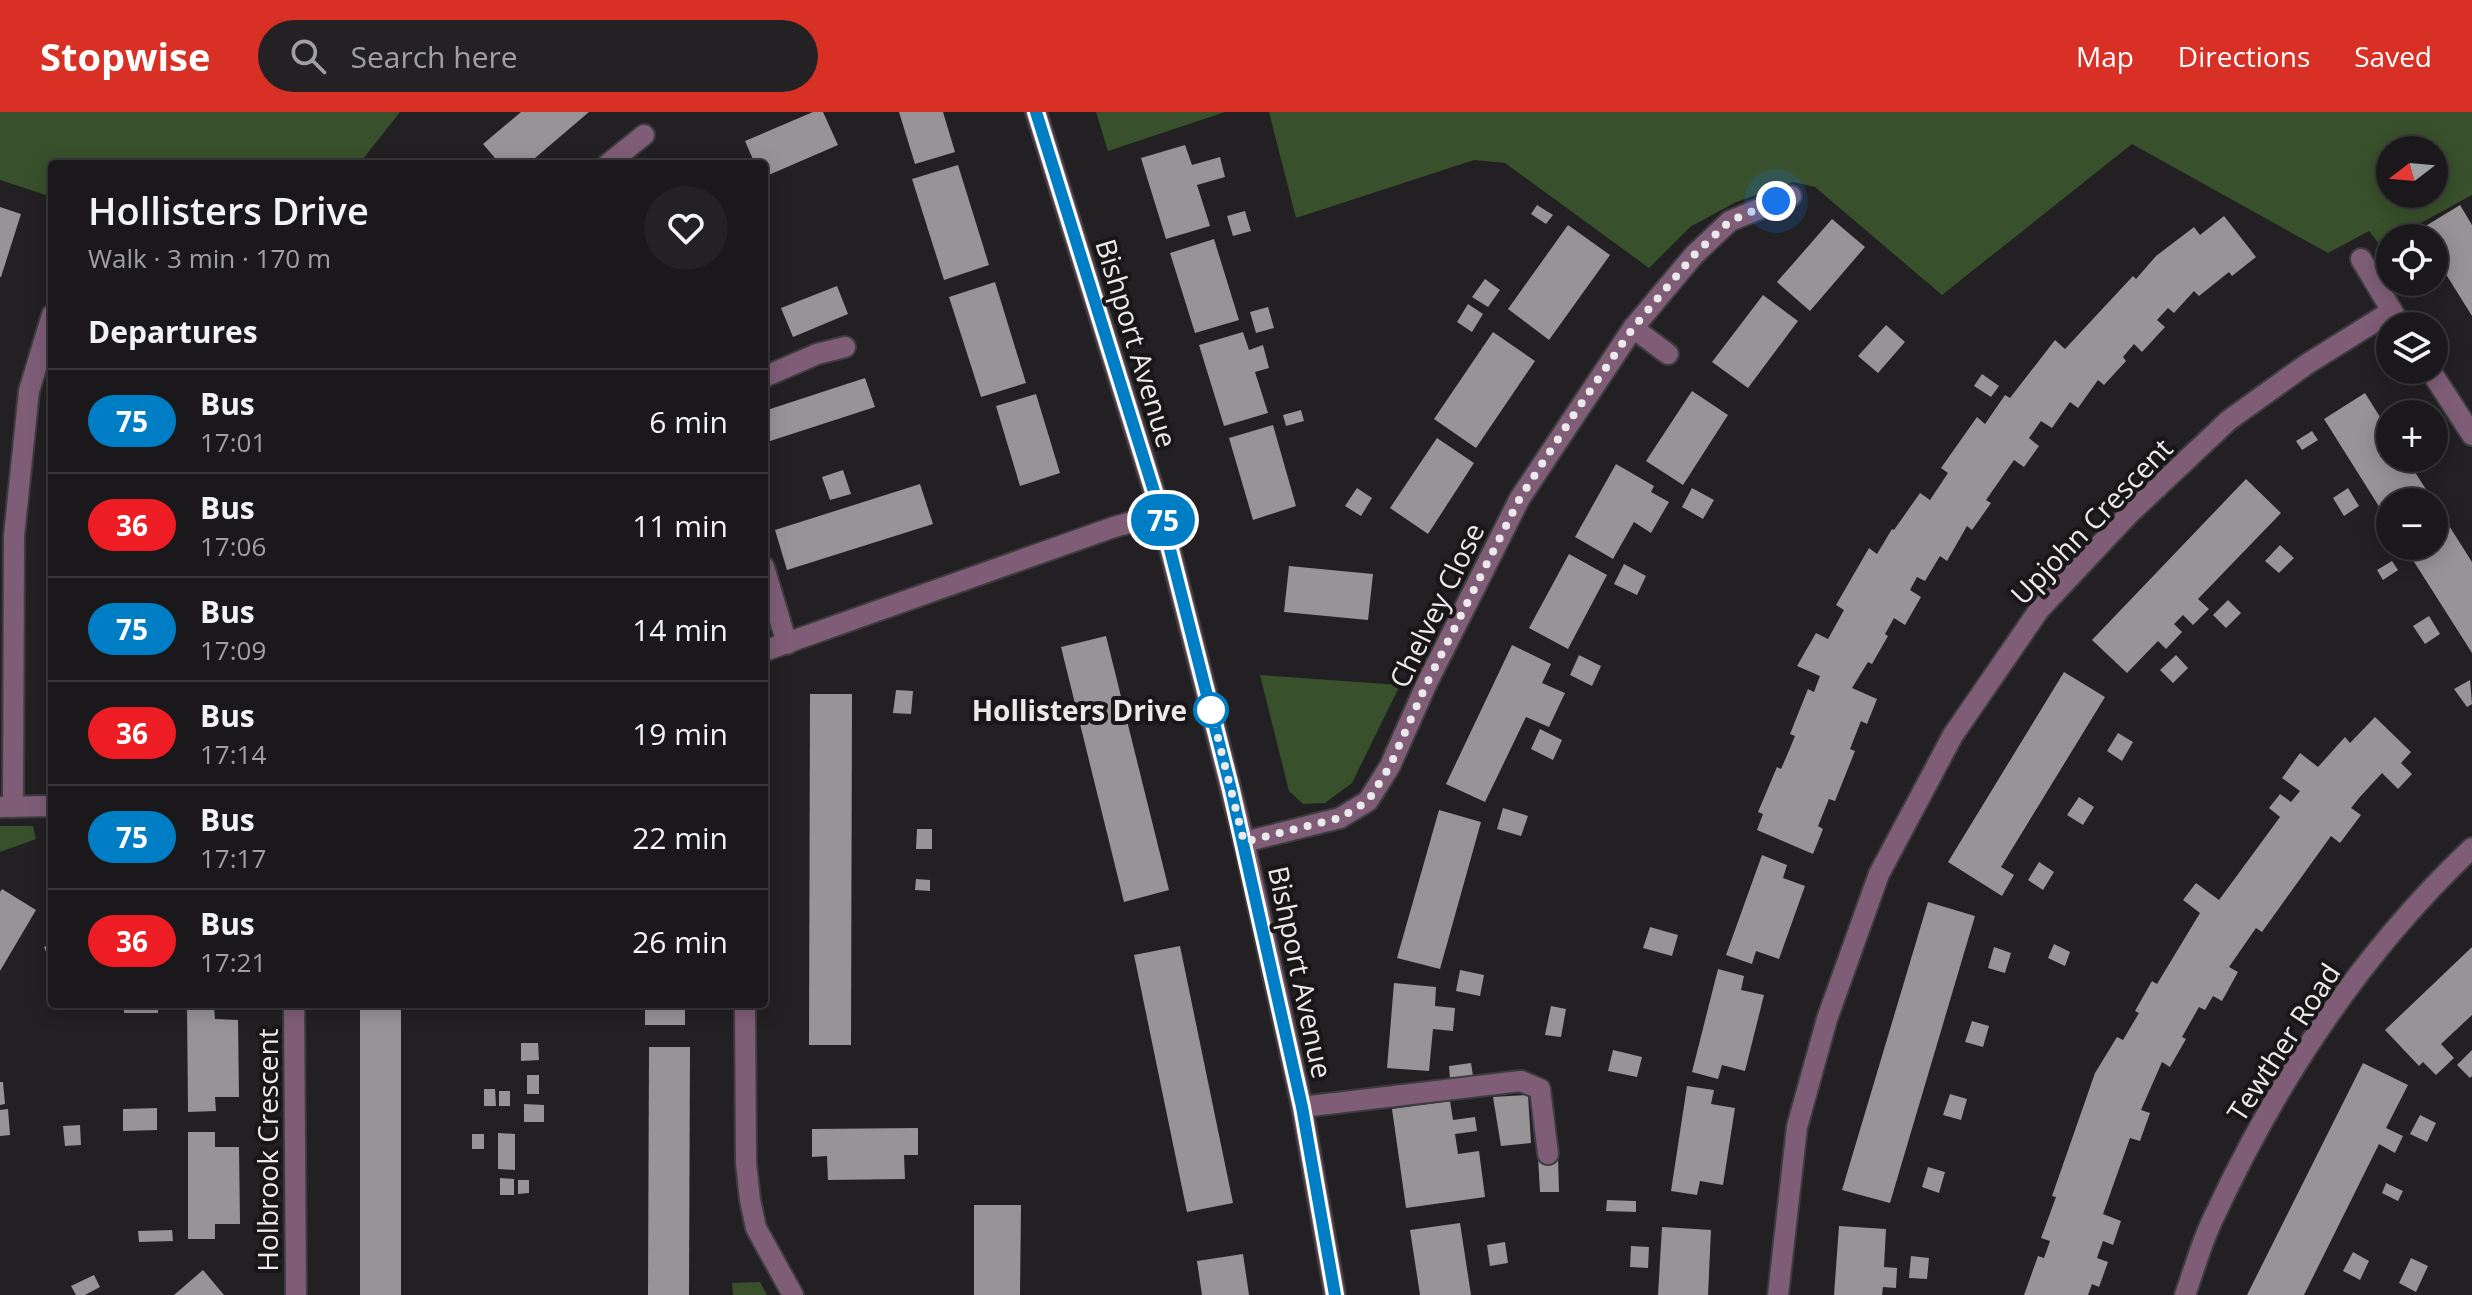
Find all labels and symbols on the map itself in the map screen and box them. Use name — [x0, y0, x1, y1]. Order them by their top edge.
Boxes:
north arrow — [2376, 136, 2448, 208]
your location — [1756, 181, 1796, 221]
street label: Bishport Avenue — [1087, 234, 1187, 452]
street label: Upjohn Crescent — [2002, 430, 2180, 612]
line badge: 75 — [1127, 494, 1199, 546]
street label: Chelvey Close — [1380, 516, 1492, 694]
place label: Hollisters Drive — [972, 691, 1187, 729]
marker: Hollisters Drive — [1194, 693, 1228, 727]
street label: Bishport Avenue — [1260, 862, 1342, 1082]
street label: Tewther Road — [2218, 956, 2348, 1128]
street label: Holbrook Crescent — [248, 1028, 286, 1272]

